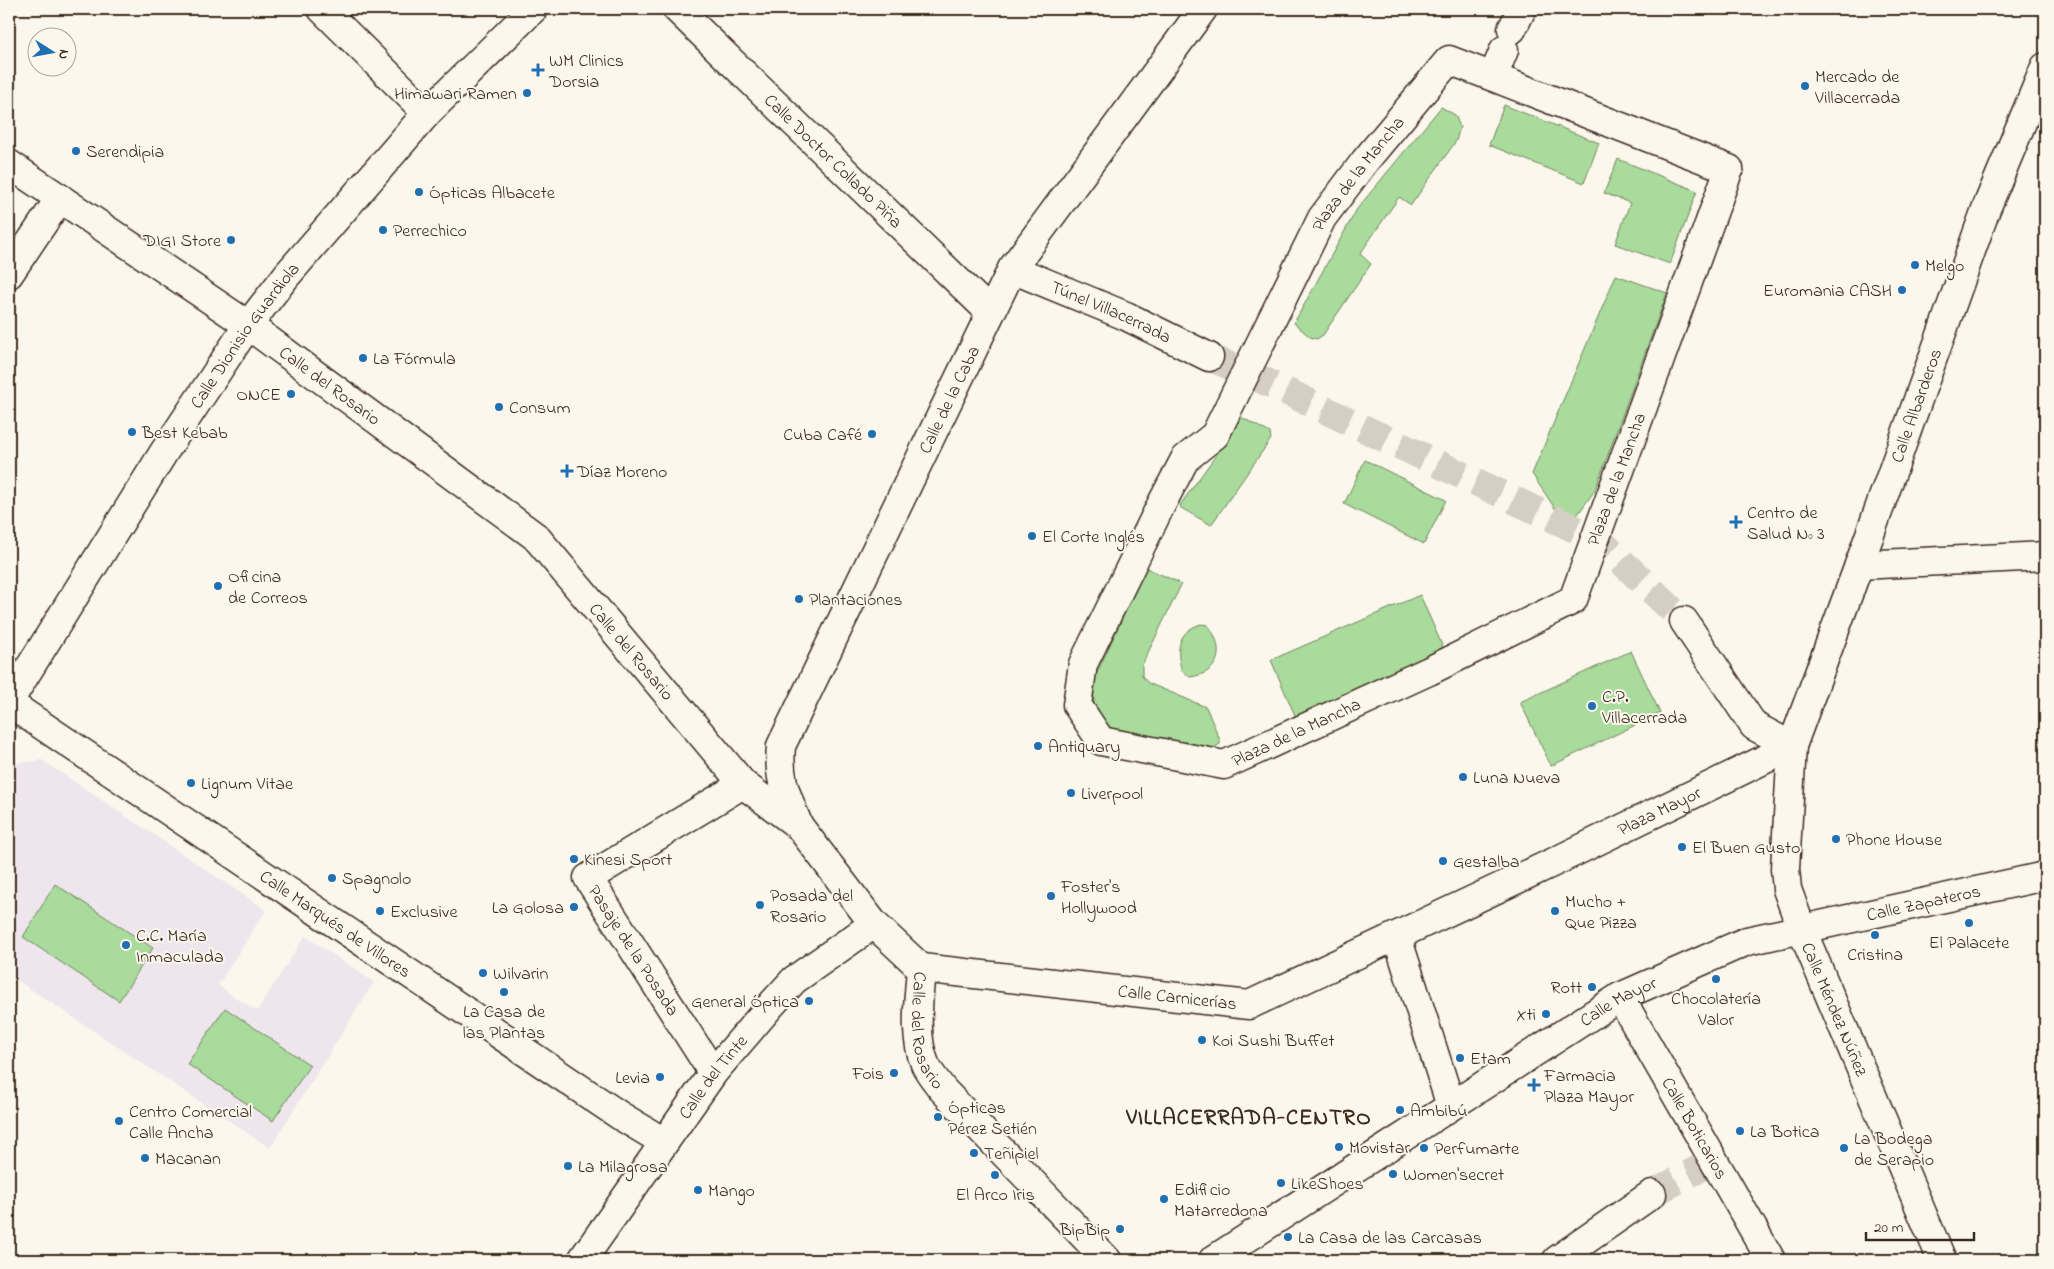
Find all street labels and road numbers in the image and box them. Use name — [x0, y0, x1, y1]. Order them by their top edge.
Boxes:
street label: Calle Doctor Collado Piña — [757, 89, 907, 235]
street label: Plaza de la Mancha — [1306, 111, 1412, 236]
street label: Calle Dionisio Guardiola — [185, 258, 307, 415]
street label: Túnel Villacerrada — [1046, 275, 1175, 351]
street label: Calle del Rosario — [273, 341, 385, 433]
street label: Calle de la Caba — [913, 342, 988, 459]
street label: Calle Albarderos — [1886, 345, 1950, 467]
street label: Plaza de la Mancha — [1582, 410, 1654, 550]
street label: Calle del Rosario — [582, 598, 679, 707]
street label: Plaza de la Mancha — [1228, 693, 1366, 775]
street label: Plaza Mayor — [1614, 781, 1707, 844]
street label: Calle Marqués de Villores — [254, 865, 415, 986]
street label: Calle Zapateros — [1864, 879, 1983, 930]
street label: Pasaje de la Posada — [580, 880, 684, 1022]
street label: Calle Méndez Núñez — [1793, 939, 1873, 1081]
street label: Calle del Rosario — [903, 970, 949, 1096]
street label: Calle Mayor — [1576, 971, 1662, 1034]
street label: Calle Carnicerías — [1116, 979, 1238, 1019]
street label: Calle del Tinte — [673, 1029, 756, 1126]
street label: Calle Boticarios — [1654, 1073, 1733, 1185]

